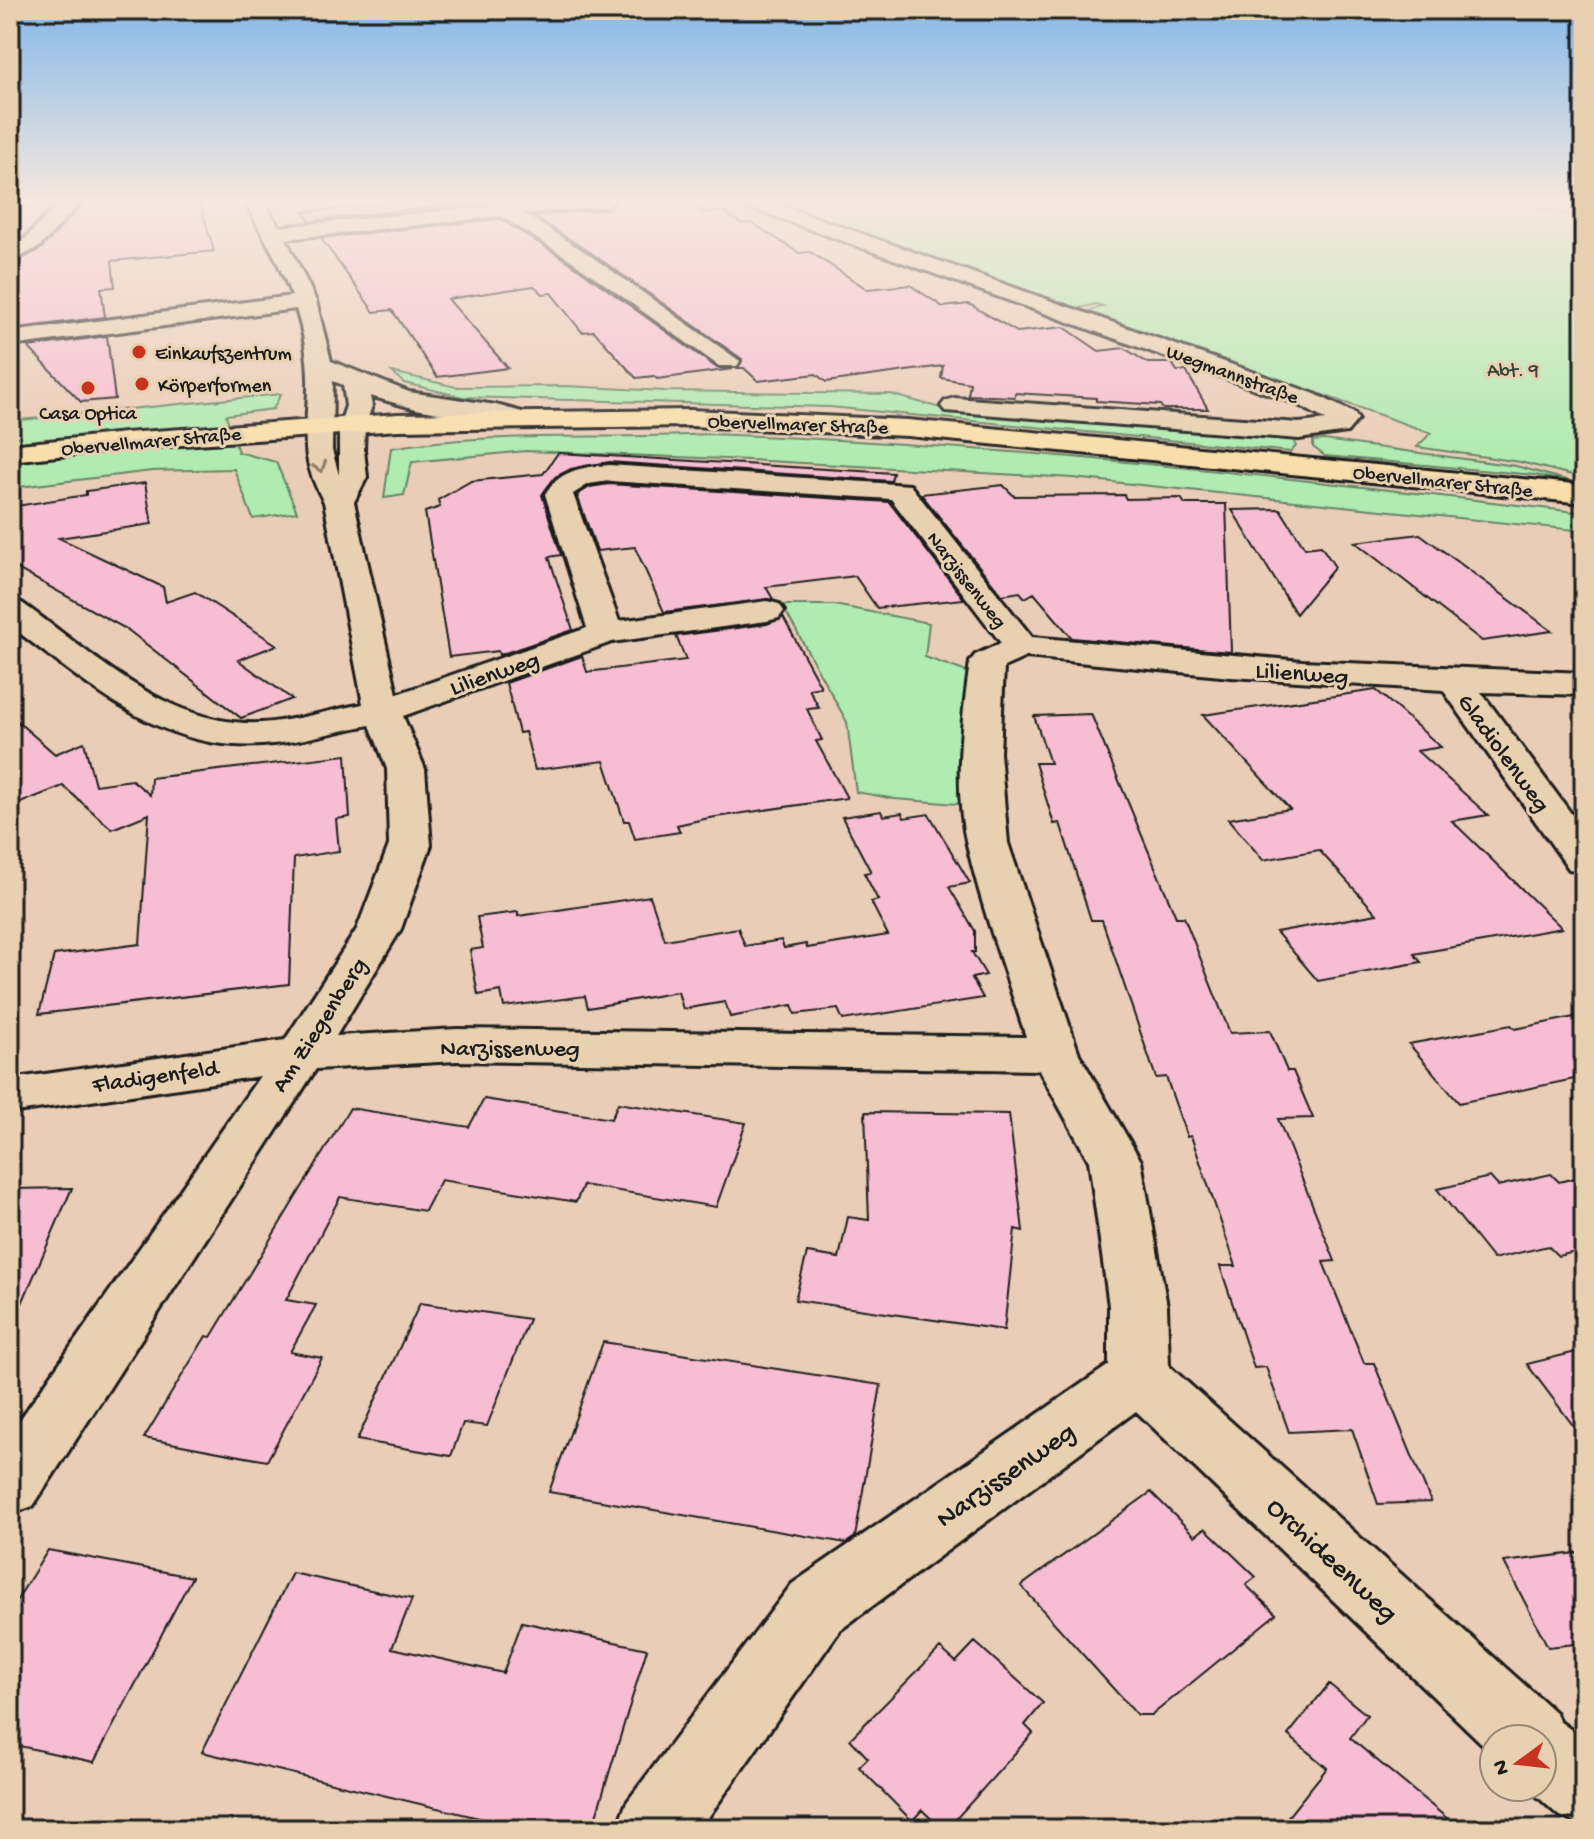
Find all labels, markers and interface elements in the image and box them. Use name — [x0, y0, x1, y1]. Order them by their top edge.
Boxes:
street label: Wegmannstraße — [1162, 342, 1302, 411]
marker: Einkaufszentrum — [130, 343, 148, 361]
place label: Einkaufszentrum — [155, 344, 292, 367]
park label: Abt. 9 — [1487, 361, 1539, 384]
marker: Körperformen — [133, 375, 151, 393]
place label: Körperformen — [158, 376, 272, 399]
marker: Casa Optica — [79, 379, 97, 397]
place label: Casa Optica — [39, 404, 138, 427]
street label: Obervellmarer Straße — [707, 412, 889, 441]
street label: Obervellmarer Straße — [60, 424, 243, 463]
one-way arrow — [311, 460, 327, 473]
street label: Obervellmarer Straße — [1352, 463, 1534, 504]
street label: Narzissenweg — [920, 528, 1010, 634]
street label: Lilienweg — [446, 646, 544, 704]
street label: Lilienweg — [1254, 658, 1349, 693]
street label: Gladiolenweg — [1450, 689, 1555, 819]
street label: Am Ziegenberg — [267, 953, 375, 1099]
street label: Narzissenweg — [440, 1036, 580, 1065]
street label: Fladigenfeld — [90, 1055, 222, 1102]
street label: Narzissenweg — [931, 1417, 1083, 1537]
street label: Orchideenweg — [1258, 1492, 1404, 1631]
north arrow — [1478, 1723, 1558, 1803]
text: N — [1488, 1757, 1517, 1777]

